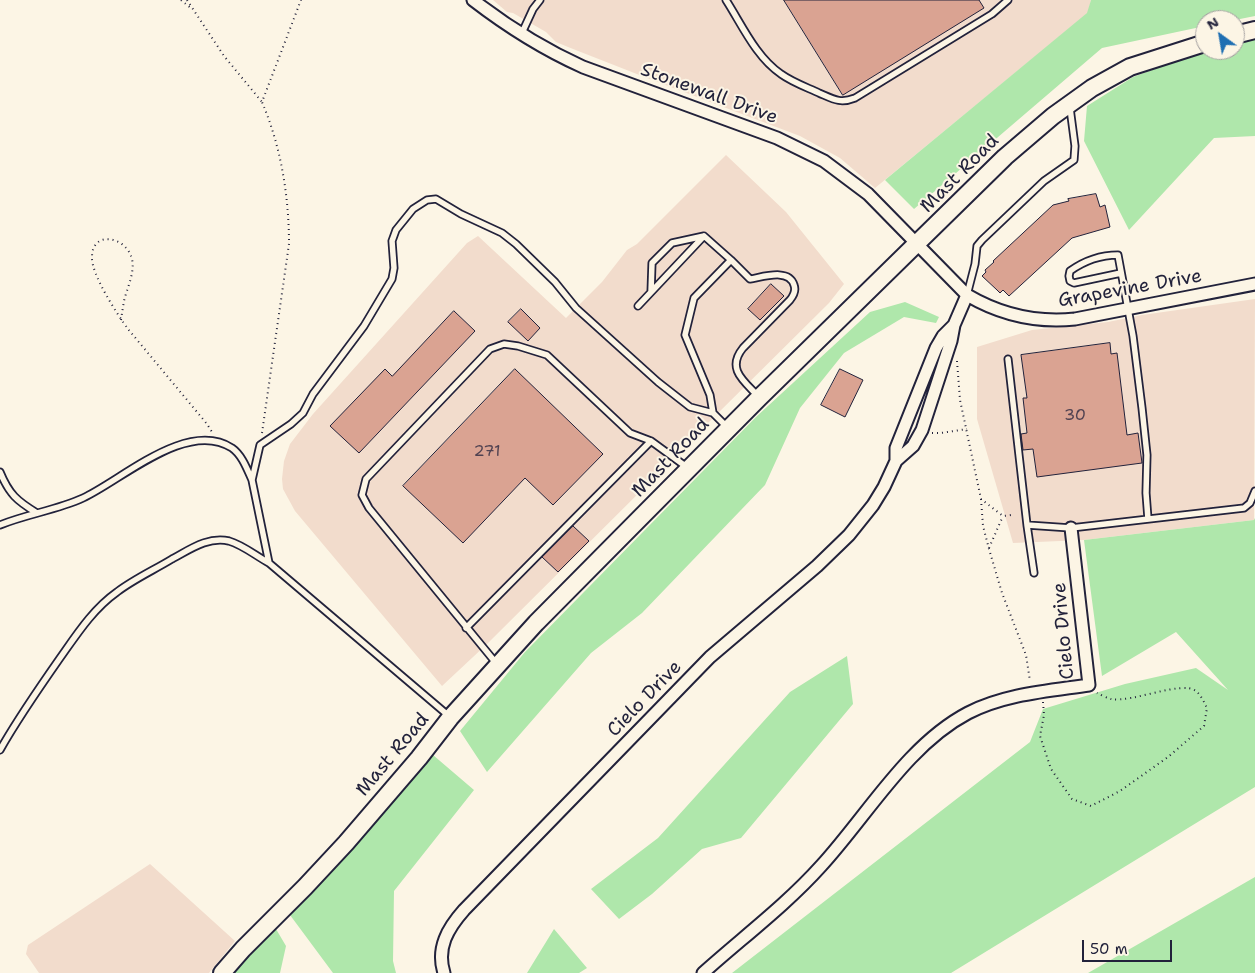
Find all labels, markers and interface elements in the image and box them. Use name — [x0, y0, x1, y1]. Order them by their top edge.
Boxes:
north arrow — [1195, 10, 1245, 60]
text: N — [1203, 13, 1222, 34]
street label: Stonewall Drive — [637, 59, 781, 129]
street label: Mast Road — [916, 130, 1004, 218]
street label: Grapevine Drive — [1056, 265, 1204, 313]
house number: 30 — [1064, 406, 1086, 426]
street label: Mast Road — [628, 414, 714, 502]
house number: 271 — [473, 442, 501, 462]
street label: Cielo Drive — [1048, 582, 1080, 680]
street label: Cielo Drive — [603, 656, 687, 742]
street label: Mast Road — [352, 709, 434, 801]
scale bar — [1085, 930, 1175, 962]
text: 50 m — [1090, 939, 1128, 959]

